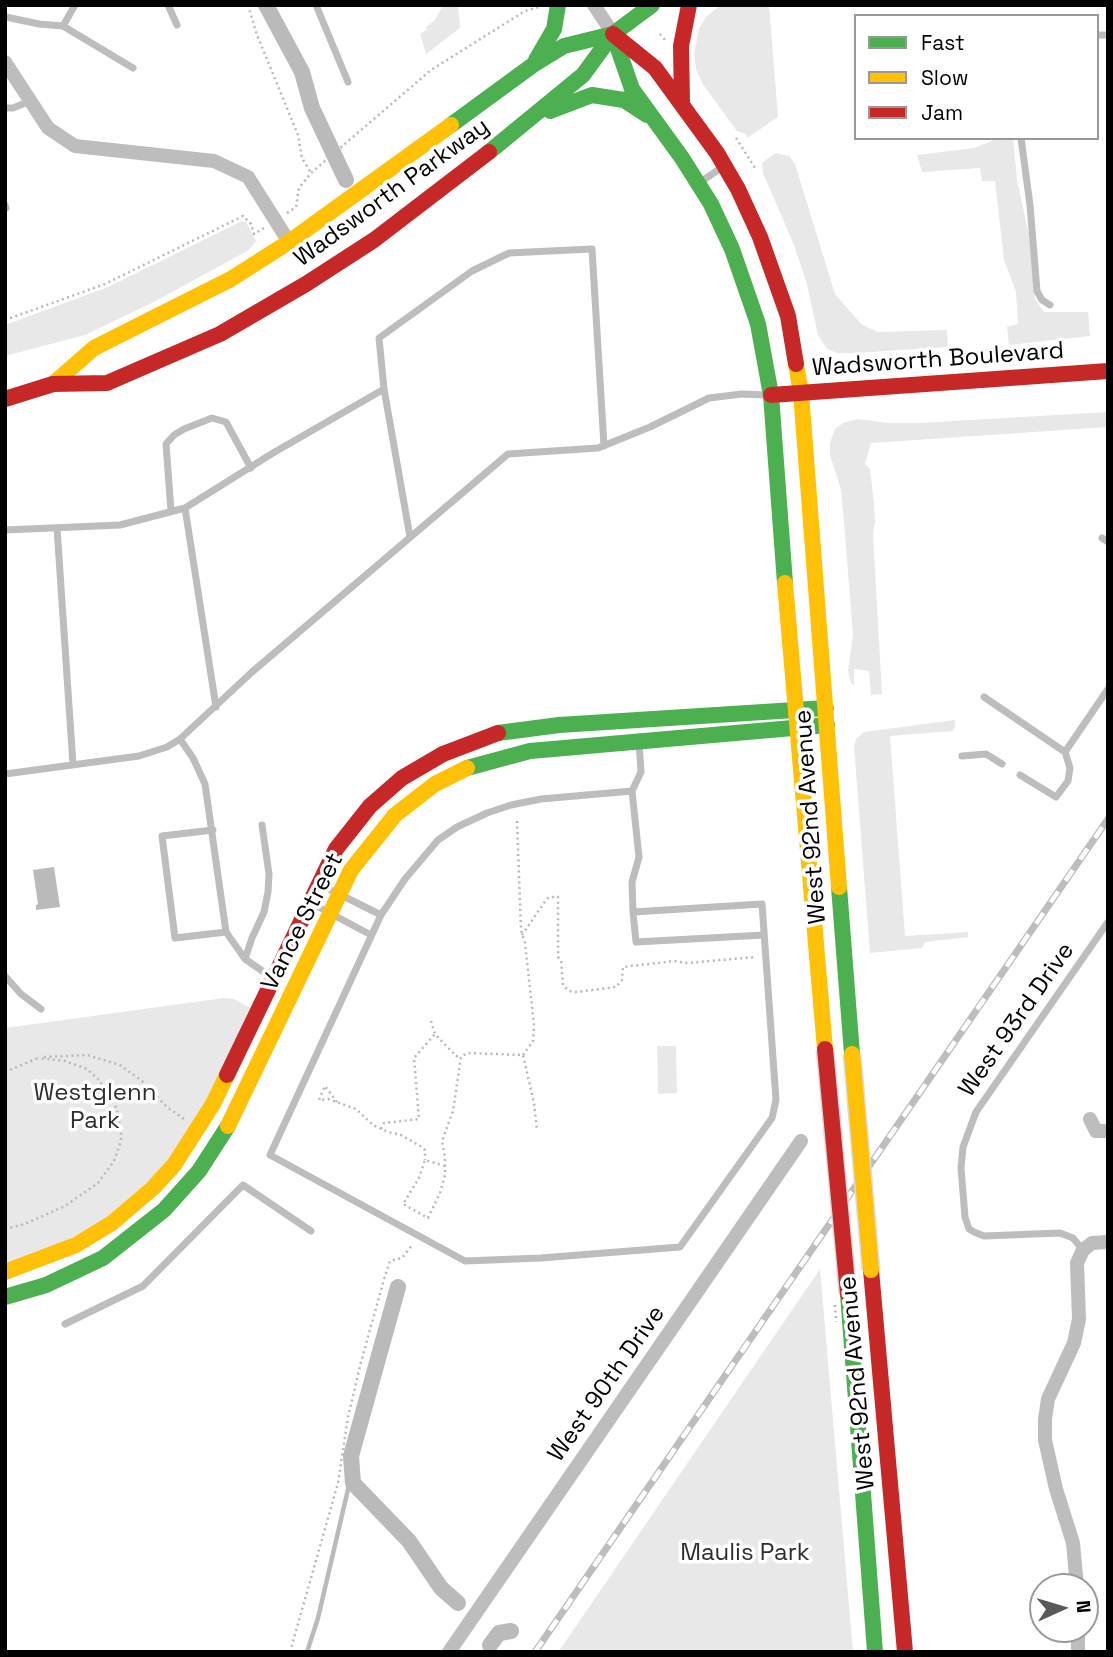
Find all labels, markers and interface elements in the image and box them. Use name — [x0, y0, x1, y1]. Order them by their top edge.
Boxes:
legend — [854, 14, 1099, 140]
text: Fast — [921, 29, 965, 56]
text: Slow — [921, 64, 969, 91]
text: Jam — [921, 99, 963, 126]
street label: Wadsworth Parkway — [289, 113, 495, 273]
street label: Wadsworth Boulevard — [811, 337, 1065, 383]
street label: West 92nd Avenue — [789, 709, 833, 925]
street label: Vance Street — [256, 848, 350, 996]
street label: West 93rd Drive — [953, 937, 1081, 1103]
park label: Westglenn Park — [34, 1079, 156, 1135]
street label: West 92nd Avenue — [834, 1275, 882, 1491]
street label: West 90th Drive — [542, 1300, 672, 1468]
park label: Maulis Park — [680, 1539, 810, 1567]
north arrow — [1029, 1573, 1099, 1643]
text: N — [1071, 1599, 1096, 1614]

